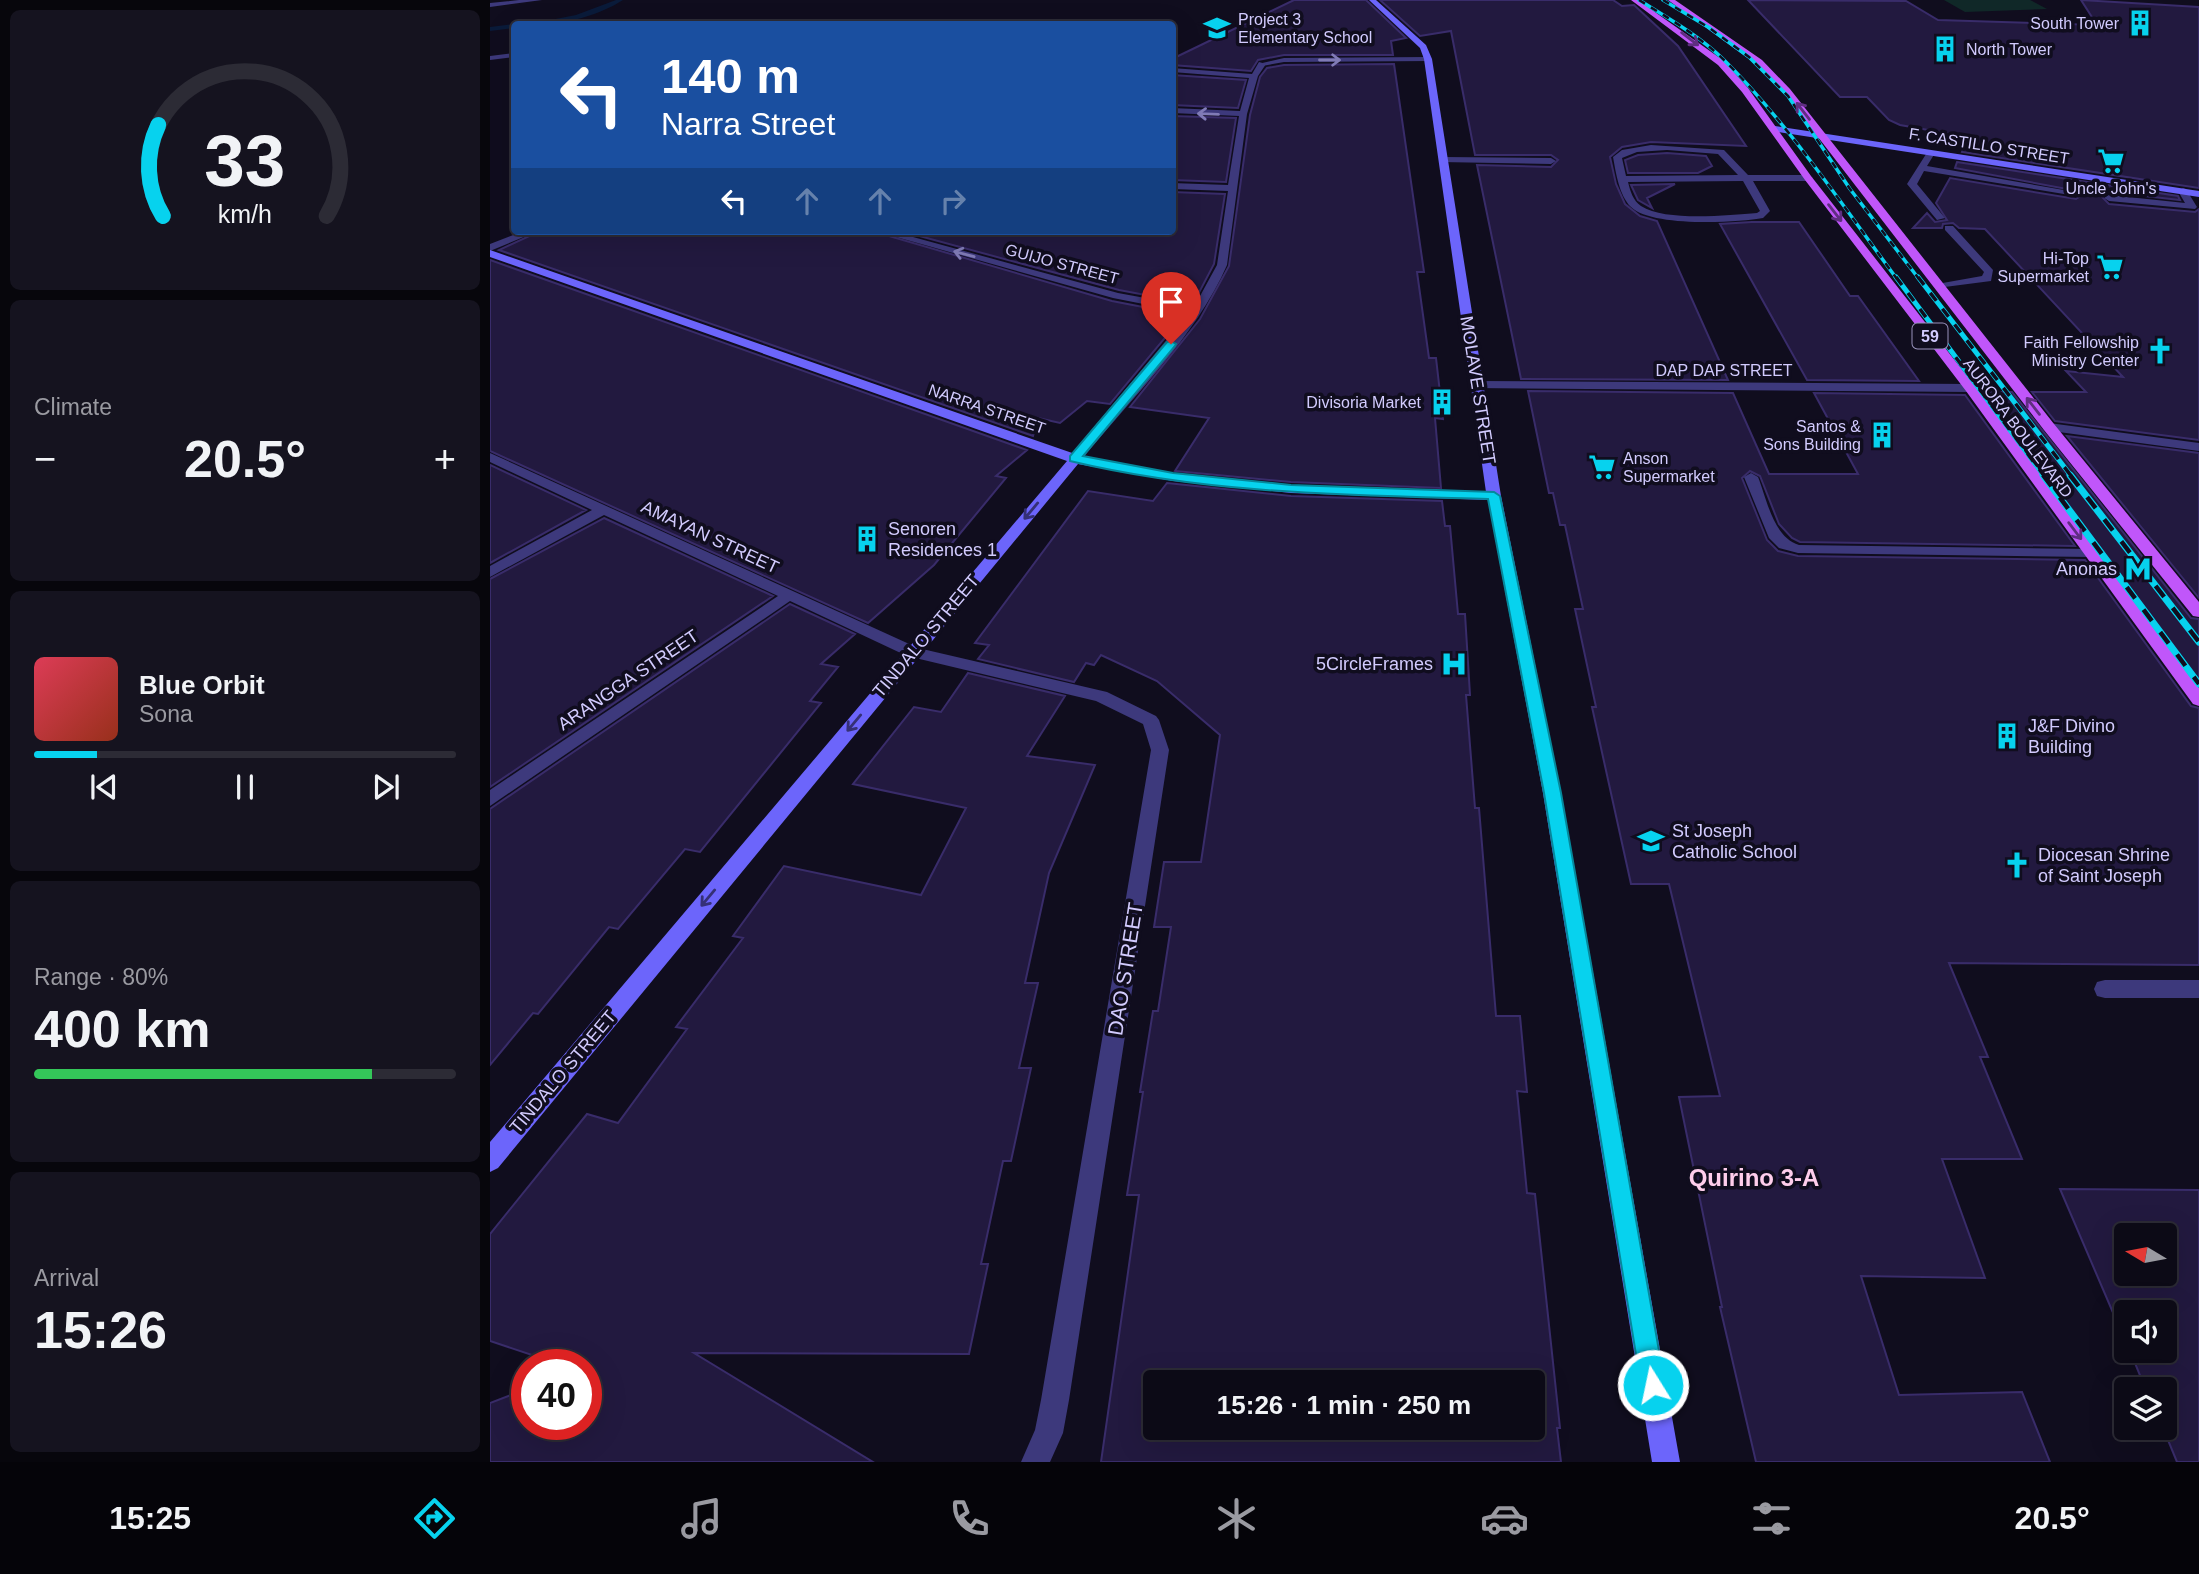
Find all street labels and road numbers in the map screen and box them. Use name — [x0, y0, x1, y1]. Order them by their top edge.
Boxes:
street label: F. CASTILLO STREET — [1908, 125, 2070, 167]
street label: GUIJO STREET — [1004, 241, 1121, 287]
street label: MOLAVE STREET — [1456, 315, 1500, 465]
road number: 59 — [1912, 324, 1948, 348]
street label: AURORA BOULEVARD — [1960, 355, 2076, 501]
street label: DAP DAP STREET — [1655, 362, 1793, 379]
street label: NARRA STREET — [926, 381, 1048, 437]
street label: AMAYAN STREET — [638, 496, 782, 578]
street label: TINDALO STREET — [869, 571, 983, 701]
street label: ARANGGA STREET — [554, 626, 702, 734]
street label: DAO STREET — [1103, 901, 1147, 1037]
street label: TINDALO STREET — [506, 1007, 620, 1137]

